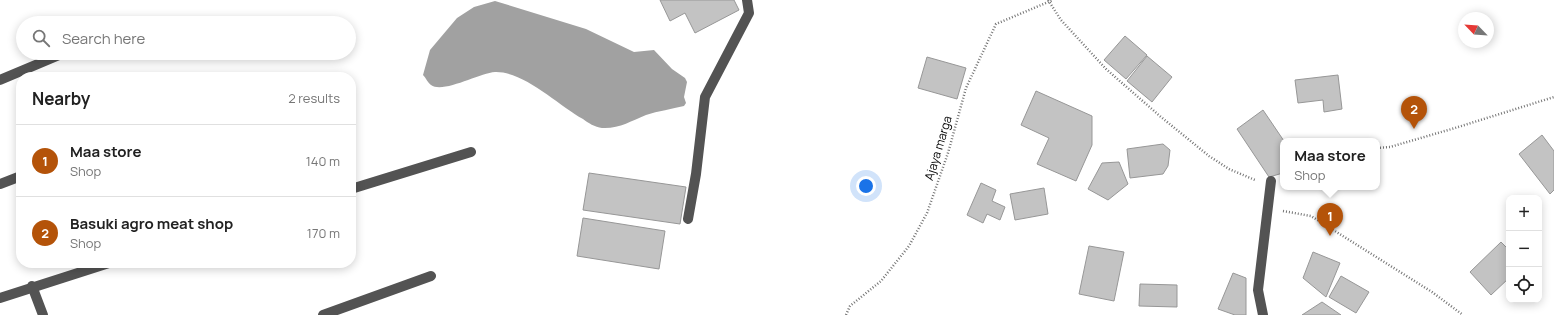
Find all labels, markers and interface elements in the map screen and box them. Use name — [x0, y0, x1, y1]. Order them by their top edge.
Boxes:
north arrow — [1458, 12, 1494, 48]
search box — [16, 16, 356, 60]
icon: search — [30, 27, 52, 49]
text: Search here — [62, 28, 145, 49]
text: Nearby — [32, 87, 90, 110]
text: 2 results — [288, 89, 340, 107]
pin: 2 — [1401, 96, 1427, 129]
street label: Ajaya marga — [920, 114, 956, 182]
popup — [1280, 138, 1380, 190]
text: Maa store — [70, 141, 141, 162]
text: Maa store — [1294, 145, 1366, 166]
text: 1 — [42, 152, 48, 170]
text: 140 m — [306, 152, 340, 170]
text: Shop — [70, 162, 101, 180]
text: Shop — [1294, 166, 1325, 184]
your location — [856, 176, 876, 196]
map controls — [1506, 195, 1542, 303]
button: + — [1506, 195, 1542, 231]
pin: 1 — [1317, 203, 1343, 236]
text: Basuki agro meat shop — [70, 213, 233, 234]
text: 2 — [41, 224, 49, 242]
text: 170 m — [307, 224, 340, 242]
button: − — [1506, 231, 1542, 267]
text: Shop — [70, 234, 101, 252]
button: locate — [1506, 267, 1542, 303]

